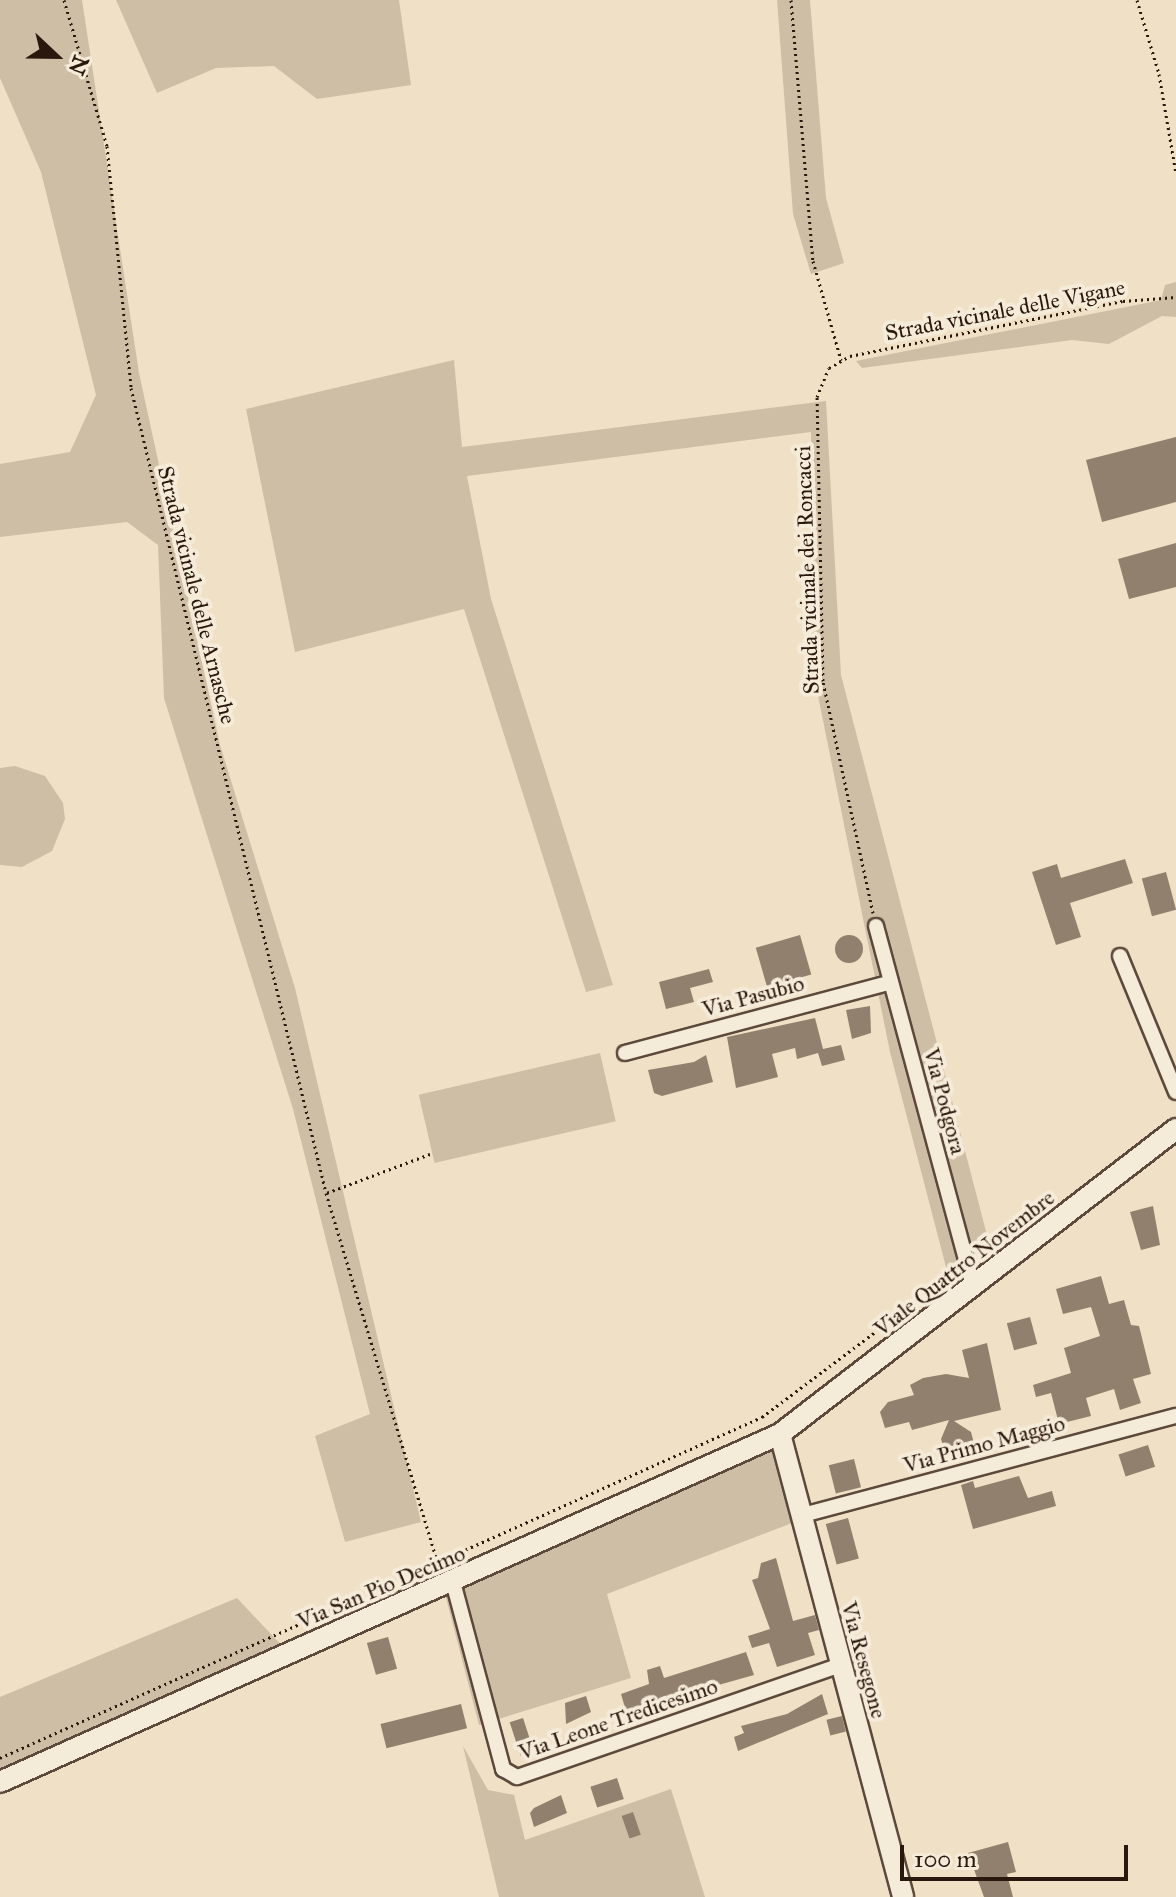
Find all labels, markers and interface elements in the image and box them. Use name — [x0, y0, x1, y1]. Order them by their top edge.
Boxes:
north arrow — [16, 16, 96, 96]
text: N — [63, 51, 95, 79]
street label: Strada vicinale delle Vigane — [883, 274, 1127, 346]
street label: Strada vicinale dei Roncacci — [789, 445, 825, 695]
street label: Strada vicinale delle Arnasche — [152, 463, 242, 727]
street label: Via Pasubio — [699, 970, 807, 1022]
street label: Via Podgora — [918, 1045, 972, 1157]
street label: Viale Quattro Novembre — [869, 1184, 1059, 1342]
street label: Via Primo Maggio — [900, 1410, 1068, 1478]
street label: Via San Pio Decimo — [293, 1540, 469, 1634]
street label: Via Resegone — [836, 1599, 892, 1721]
street label: Via Leone Tredicesimo — [515, 1673, 721, 1765]
scale bar — [904, 1829, 1132, 1879]
text: 100 m — [914, 1844, 977, 1874]

